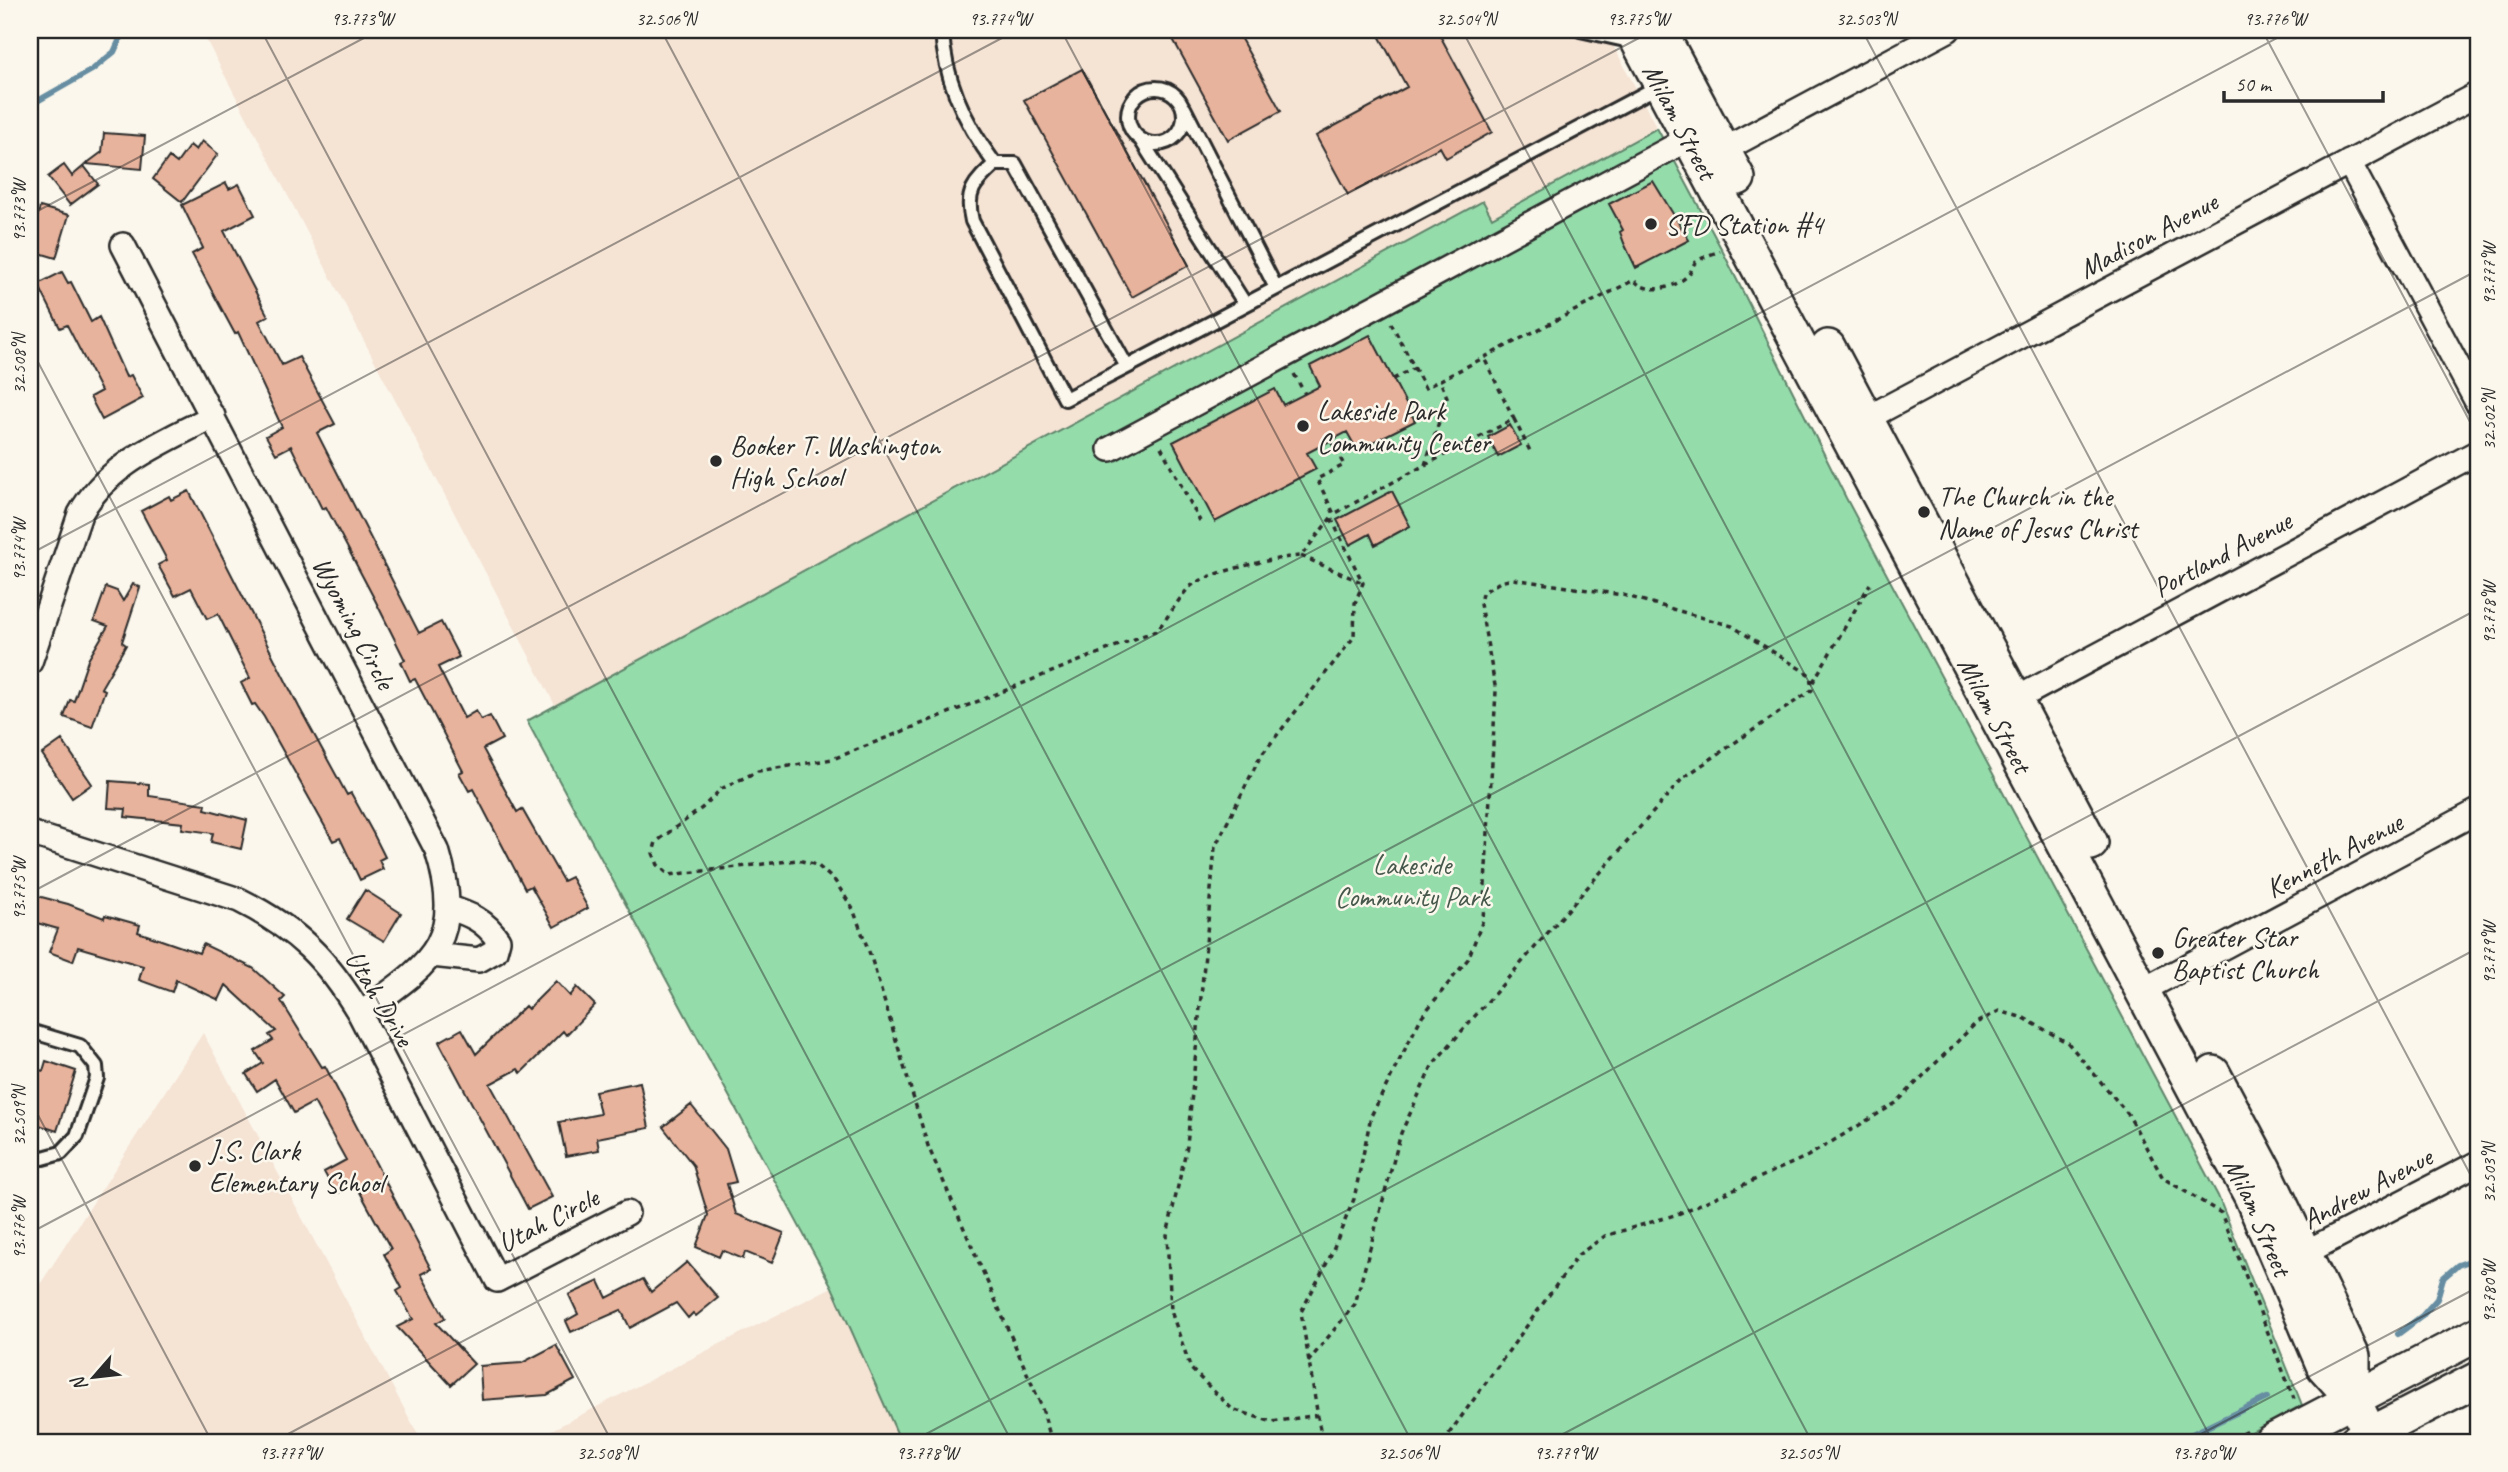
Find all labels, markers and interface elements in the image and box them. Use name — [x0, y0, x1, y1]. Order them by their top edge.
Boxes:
text: 93.773°W — [331, 8, 396, 30]
text: 32.506°N — [636, 8, 699, 30]
text: 93.774°W — [969, 8, 1034, 30]
text: 32.504°N — [1436, 8, 1499, 30]
text: 93.775°W — [1607, 8, 1672, 30]
text: 32.503°N — [1836, 8, 1899, 30]
text: 93.776°W — [2244, 8, 2309, 30]
street label: Milam Street — [1635, 57, 1727, 187]
scale bar — [2224, 60, 2384, 104]
text: 50 m — [2235, 71, 2273, 97]
text: 93.773°W — [8, 177, 30, 242]
street label: Madison Avenue — [2073, 183, 2225, 286]
place label: SFD Station #4 — [1665, 207, 1825, 242]
marker: SFD Station #4 — [1643, 216, 1659, 232]
text: 93.777°W — [2478, 240, 2500, 305]
text: 32.508°N — [8, 331, 30, 394]
text: 32.502°N — [2478, 387, 2500, 450]
place label: Lakeside Park Community Center — [1317, 393, 1492, 460]
marker: Lakeside Park Community Center — [1295, 418, 1311, 434]
place label: Booker T. Washington High School — [730, 428, 941, 495]
marker: Booker T. Washington High School — [708, 453, 724, 469]
place label: The Church in the Name of Jesus Christ — [1938, 479, 2140, 546]
street label: Portland Avenue — [2147, 502, 2299, 605]
marker: The Church in the Name of Jesus Christ — [1916, 504, 1932, 520]
text: 93.774°W — [8, 516, 30, 581]
street label: Wyoming Circle — [305, 551, 404, 697]
text: 93.778°W — [2478, 579, 2500, 644]
street label: Milam Street — [1950, 651, 2042, 781]
street label: Kenneth Avenue — [2260, 804, 2410, 906]
park label: Lakeside Community Park — [1335, 847, 1492, 914]
text: 93.775°W — [8, 855, 30, 920]
text: 93.779°W — [2478, 919, 2500, 984]
place label: Greater Star Baptist Church — [2172, 920, 2320, 987]
street label: Utah Drive — [338, 944, 423, 1054]
marker: Greater Star Baptist Church — [2150, 945, 2166, 961]
text: 32.509°N — [8, 1083, 30, 1146]
place label: J.S. Clark Elementary School — [207, 1133, 389, 1200]
street label: Andrew Avenue — [2296, 1138, 2440, 1237]
text: 32.503°N — [2478, 1140, 2500, 1203]
street label: Milam Street — [2216, 1151, 2302, 1283]
marker: J.S. Clark Elementary School — [187, 1158, 203, 1174]
street label: Utah Circle — [492, 1179, 606, 1260]
text: 93.776°W — [8, 1194, 30, 1259]
text: 93.780°W — [2478, 1258, 2500, 1323]
north arrow — [60, 1342, 130, 1412]
text: N — [65, 1371, 93, 1395]
text: 93.777°W — [259, 1442, 324, 1464]
text: 32.508°N — [577, 1442, 640, 1464]
text: 93.778°W — [896, 1442, 961, 1464]
text: 32.506°N — [1378, 1442, 1441, 1464]
text: 93.779°W — [1534, 1442, 1599, 1464]
text: 32.505°N — [1778, 1442, 1841, 1464]
text: 93.780°W — [2172, 1442, 2237, 1464]

